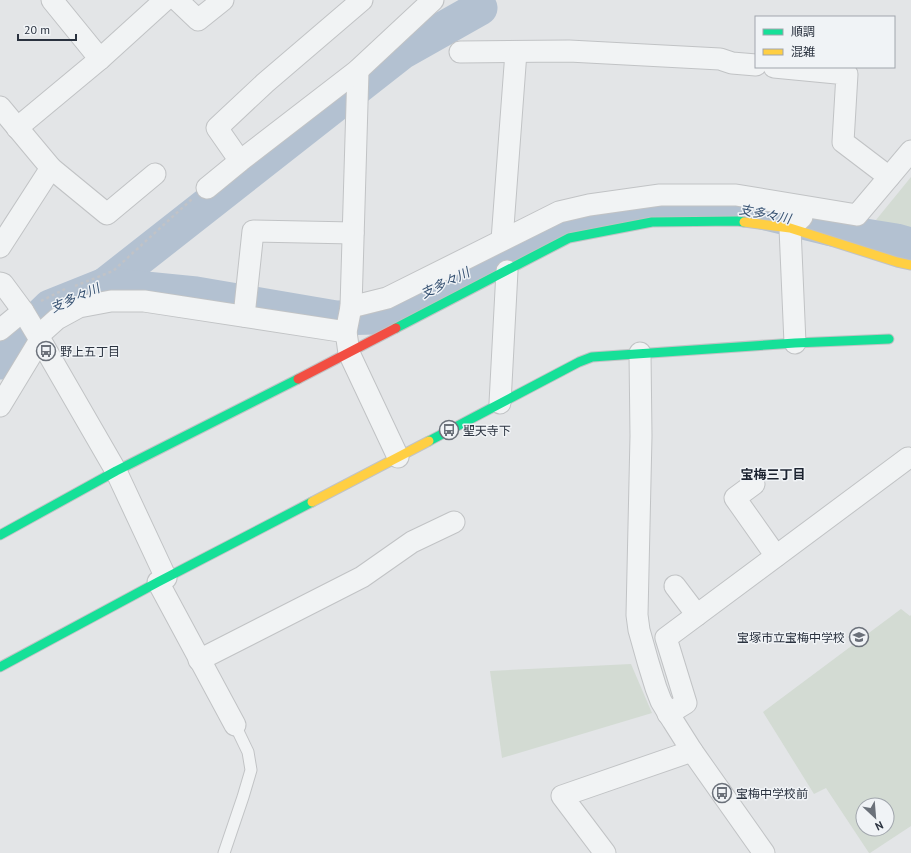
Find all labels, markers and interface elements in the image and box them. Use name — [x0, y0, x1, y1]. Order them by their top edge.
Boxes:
scale bar — [18, 16, 76, 42]
legend — [755, 16, 895, 68]
text: 20 m — [24, 22, 50, 37]
text: 順調 — [791, 24, 815, 39]
text: 混雑 — [791, 44, 815, 59]
water label: 支多々川 — [738, 201, 794, 228]
water label: 支多々川 — [418, 263, 474, 302]
water label: 支多々川 — [48, 279, 104, 316]
bus stop icon: 野上五丁目 — [35, 340, 57, 362]
place label: 野上五丁目 — [60, 344, 120, 359]
bus stop icon: 聖天寺下 — [438, 419, 460, 441]
place label: 聖天寺下 — [463, 423, 511, 438]
district label: 宝梅三丁目 — [740, 466, 806, 483]
school or university icon: 宝塚市立宝梅中学校 — [848, 626, 870, 648]
place label: 宝塚市立宝梅中学校 — [737, 630, 845, 645]
bus stop icon: 宝梅中学校前 — [711, 782, 733, 804]
place label: 宝梅中学校前 — [736, 786, 808, 801]
north arrow — [855, 797, 895, 837]
text: N — [873, 818, 886, 834]

